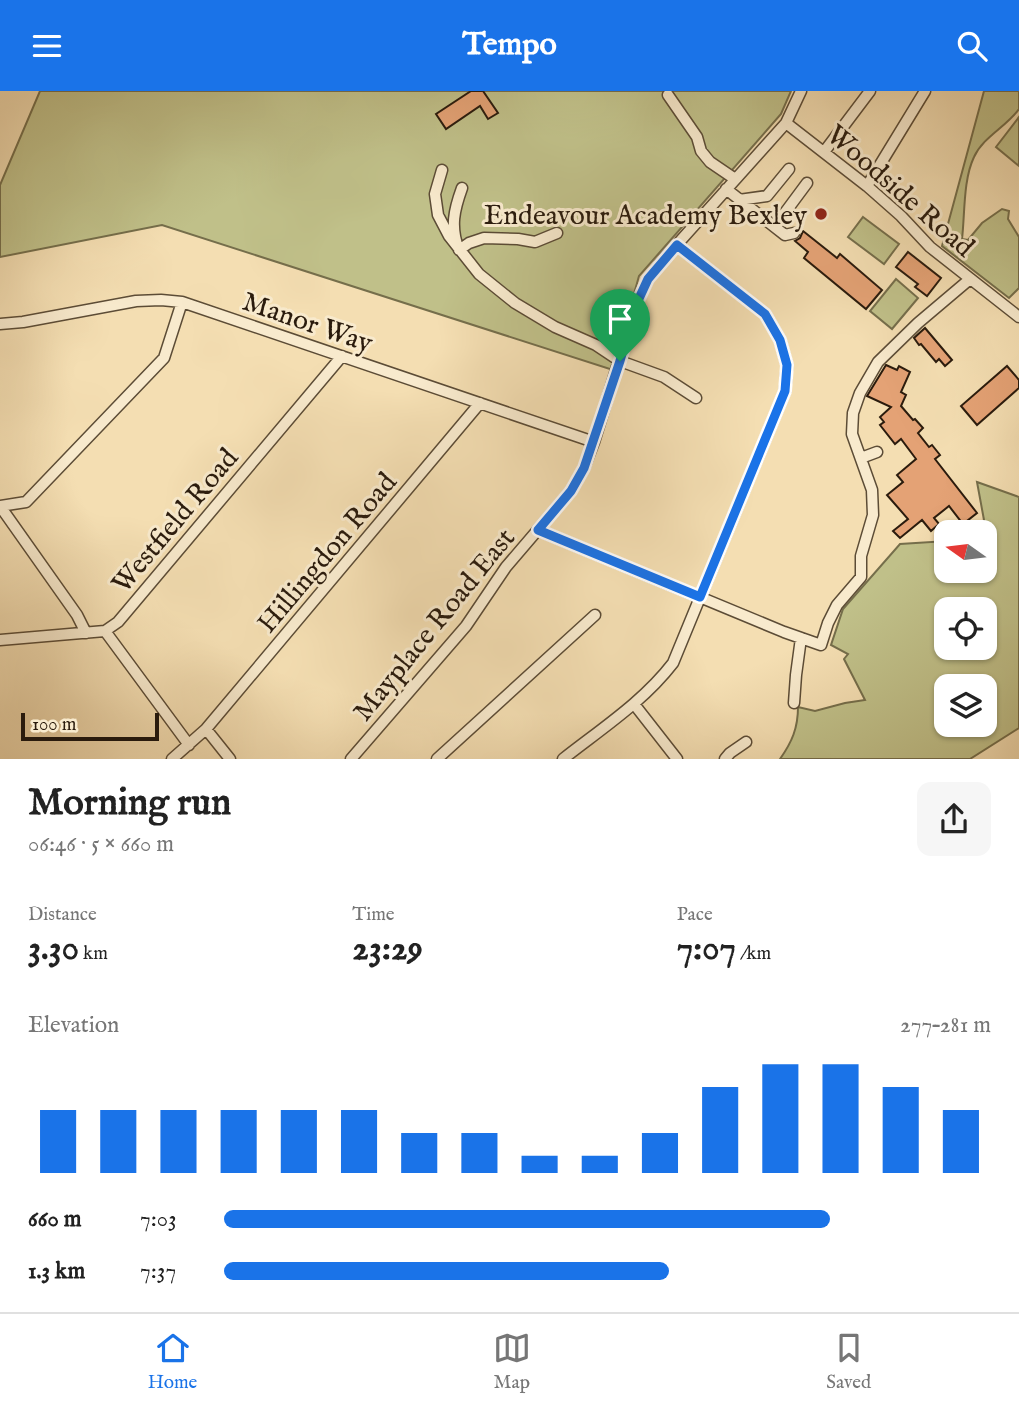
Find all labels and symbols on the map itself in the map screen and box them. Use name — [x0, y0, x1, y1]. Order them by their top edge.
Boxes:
street label: Woodside Road — [818, 118, 981, 266]
place label: Endeavour Academy Bexley — [484, 199, 807, 234]
marker: Endeavour Academy Bexley — [813, 206, 829, 222]
street label: Manor Way — [238, 285, 377, 362]
pin — [590, 289, 650, 361]
street label: Westfield Road — [105, 442, 247, 601]
street label: Hillingdon Road — [251, 466, 405, 641]
north arrow — [934, 520, 998, 583]
street label: Mayplace Road East — [346, 522, 524, 729]
scale bar — [21, 710, 159, 742]

